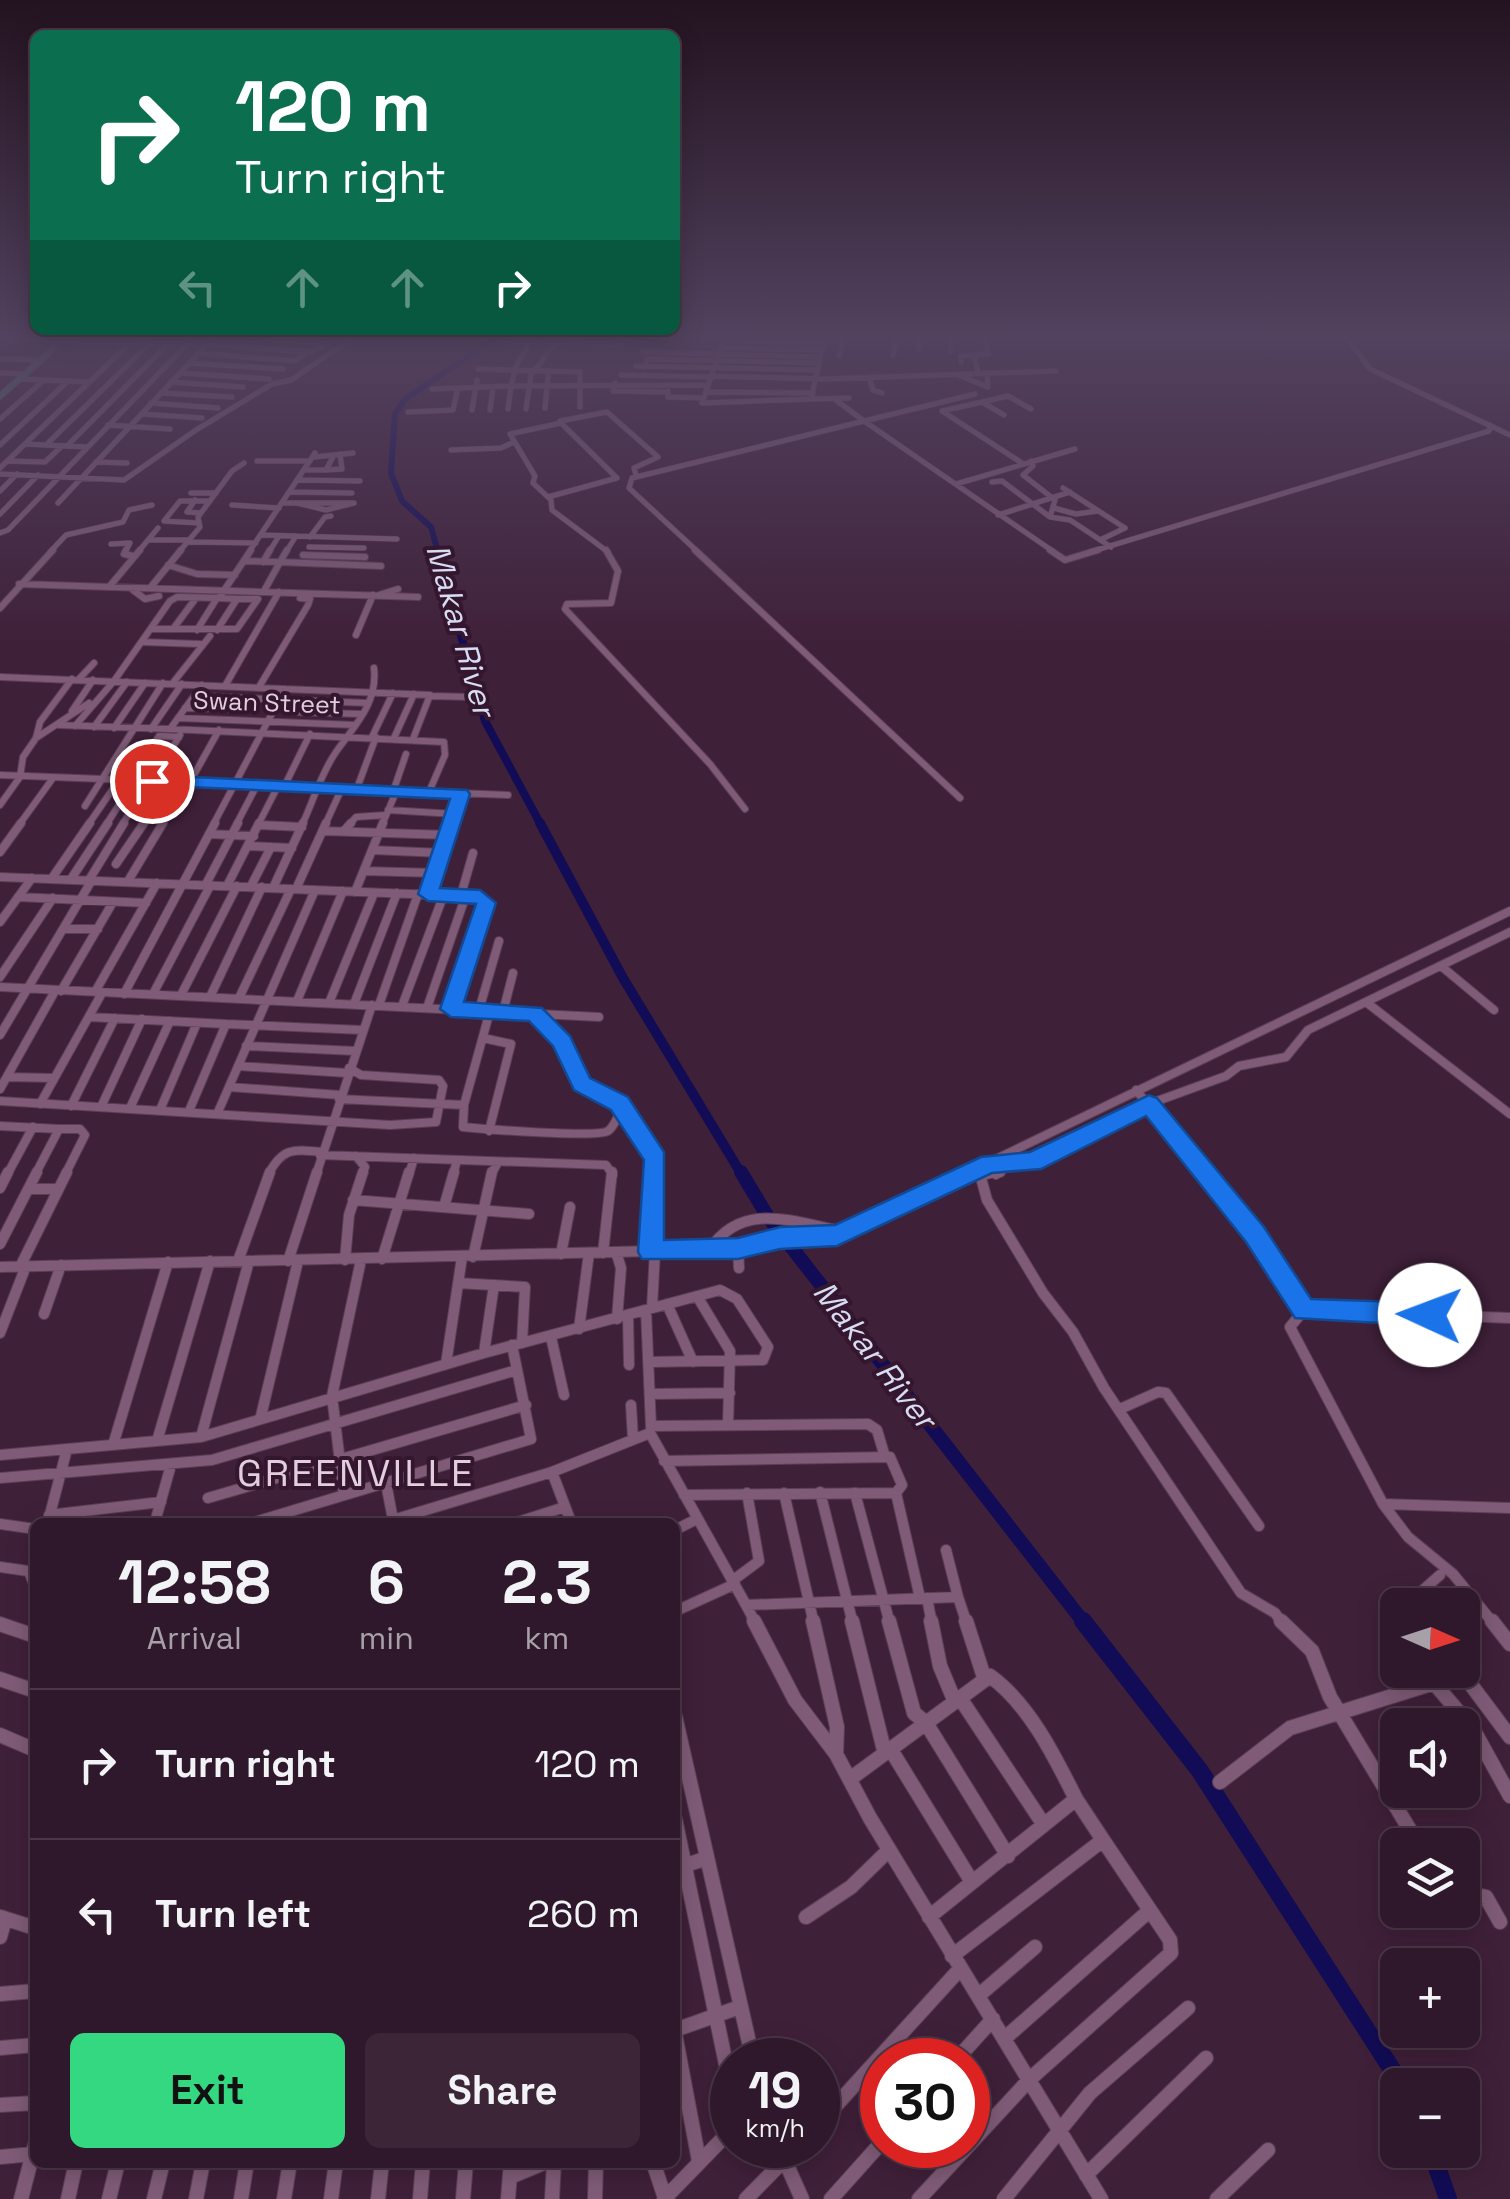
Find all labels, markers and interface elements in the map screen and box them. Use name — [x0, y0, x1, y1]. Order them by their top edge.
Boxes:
text: 120 m — [235, 62, 431, 151]
icon: right — [70, 70, 200, 200]
text: Turn right — [235, 149, 446, 206]
icon: left — [170, 260, 225, 315]
icon: ahead — [275, 260, 330, 315]
icon: ahead — [380, 260, 435, 315]
icon: right — [485, 260, 540, 315]
water label: Makar River — [417, 539, 505, 724]
street label: Swan Street — [193, 683, 341, 721]
pin — [110, 739, 195, 824]
icon: arrive — [125, 754, 180, 809]
position arrow — [1378, 1263, 1482, 1367]
water label: Makar River — [805, 1273, 947, 1439]
district label: GREENVILLE — [237, 1449, 475, 1497]
text: 12:58 — [118, 1544, 271, 1621]
text: 6 — [368, 1544, 405, 1621]
text: 2.3 — [502, 1544, 592, 1621]
north arrow — [1380, 1588, 1480, 1688]
map controls — [1380, 1588, 1480, 2168]
text: Arrival — [147, 1618, 242, 1658]
text: min — [359, 1618, 414, 1658]
text: km — [525, 1618, 569, 1658]
button: sound — [1380, 1708, 1480, 1808]
icon: right — [70, 1737, 125, 1792]
text: Turn right — [155, 1740, 336, 1788]
text: 120 m — [534, 1740, 640, 1788]
button: layers — [1380, 1828, 1480, 1928]
icon: left — [70, 1887, 125, 1942]
text: Turn left — [155, 1890, 311, 1938]
text: 260 m — [527, 1890, 640, 1938]
button: + — [1380, 1948, 1480, 2048]
button: Exit — [70, 2033, 345, 2148]
button: Share — [365, 2033, 640, 2148]
speed limit sign: 30 — [860, 2038, 990, 2168]
text: 19 — [748, 2059, 802, 2123]
button: − — [1380, 2068, 1480, 2168]
text: km/h — [745, 2112, 805, 2144]

